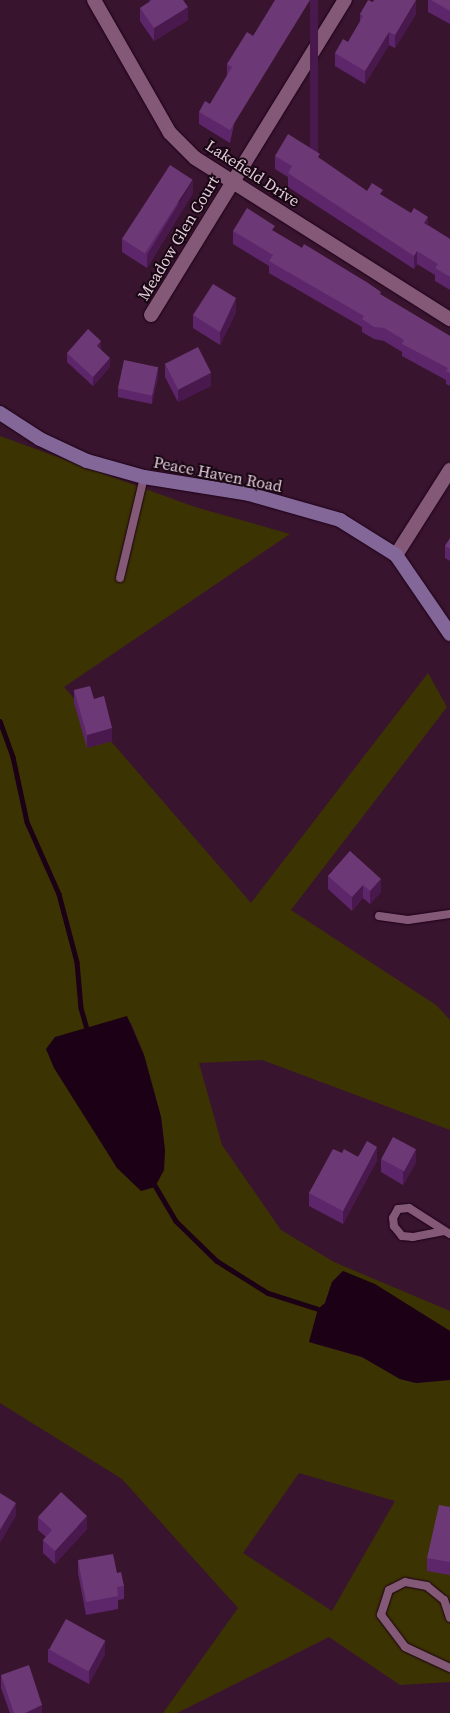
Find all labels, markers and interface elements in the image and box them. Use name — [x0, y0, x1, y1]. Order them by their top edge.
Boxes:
street label: Lakefield Drive — [202, 136, 304, 210]
street label: Meadow Glen Court — [133, 172, 223, 304]
street label: Peace Haven Road — [152, 452, 284, 496]

